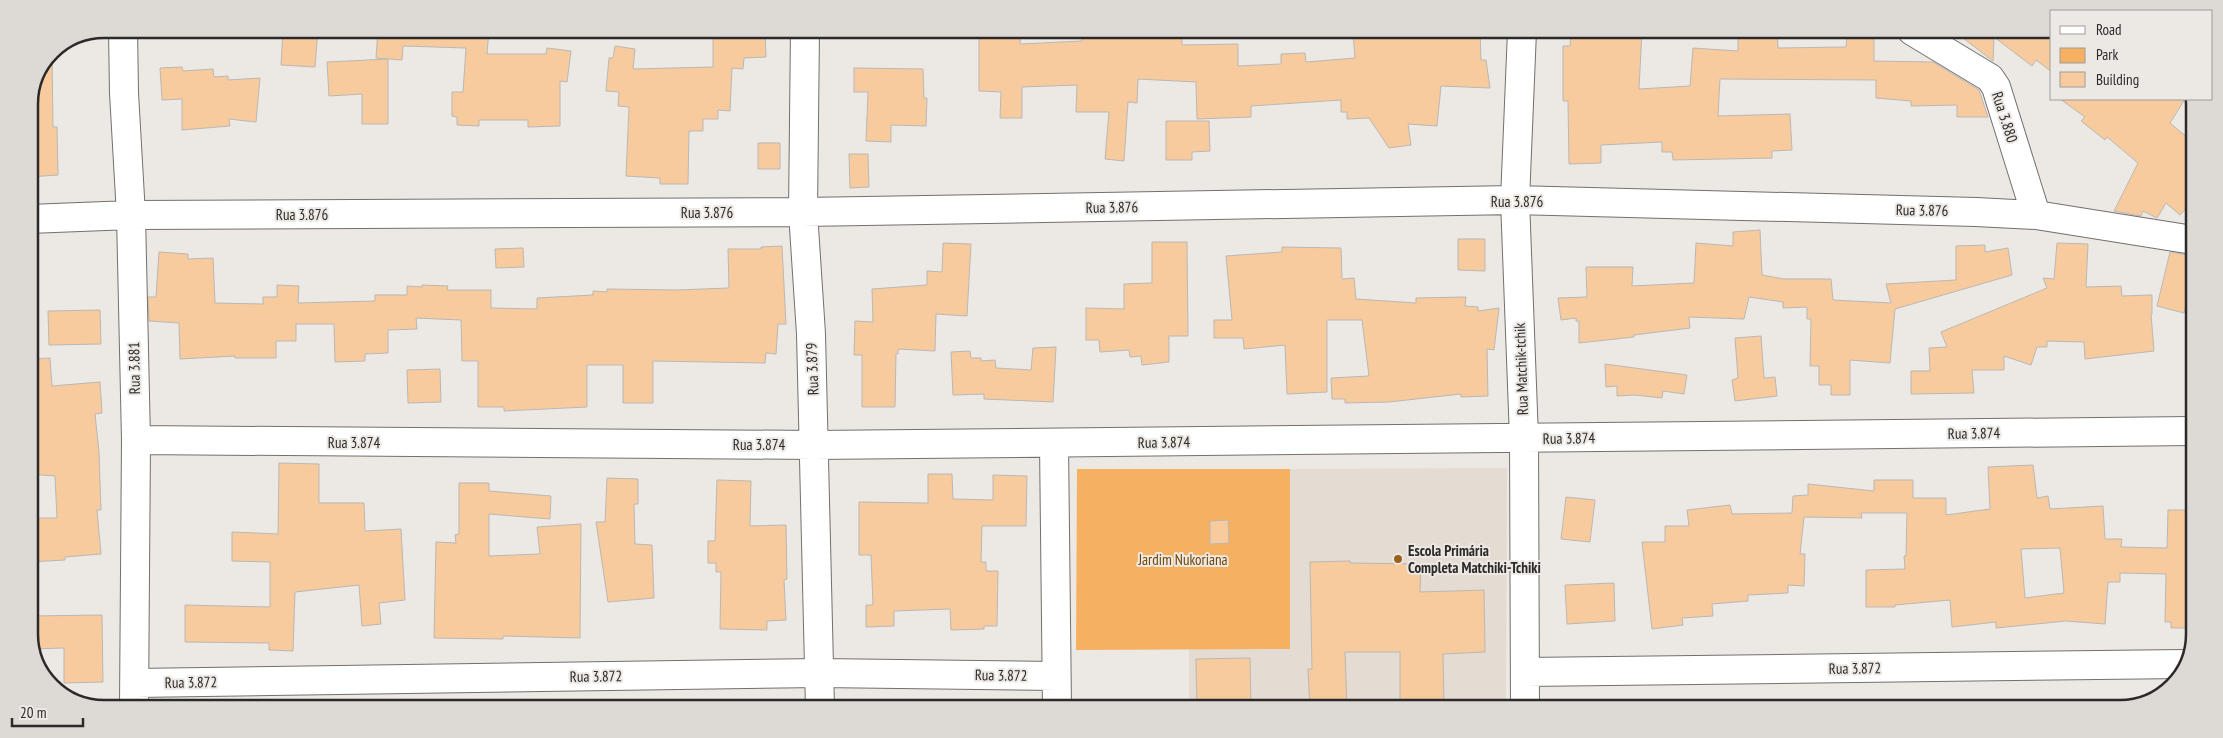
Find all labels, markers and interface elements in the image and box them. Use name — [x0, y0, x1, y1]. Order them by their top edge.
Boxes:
legend — [2050, 10, 2213, 100]
text: Road — [2096, 20, 2122, 39]
text: Park — [2096, 45, 2118, 64]
text: Building — [2096, 70, 2139, 89]
street label: Rua 3.880 — [1988, 89, 2022, 145]
street label: Rua 3.876 — [1491, 192, 1544, 211]
street label: Rua 3.876 — [1086, 197, 1139, 217]
street label: Rua 3.876 — [1896, 200, 1949, 220]
street label: Rua 3.876 — [681, 203, 734, 222]
street label: Rua 3.876 — [276, 205, 329, 224]
street label: Rua Matchik-tchik — [1510, 322, 1532, 415]
street label: Rua 3.881 — [124, 342, 144, 394]
street label: Rua 3.879 — [802, 342, 822, 396]
street label: Rua 3.874 — [1948, 423, 2001, 443]
street label: Rua 3.874 — [1543, 428, 1596, 448]
street label: Rua 3.874 — [1138, 432, 1191, 452]
street label: Rua 3.874 — [328, 433, 381, 452]
street label: Rua 3.874 — [733, 435, 786, 454]
place label: Escola Primária Completa Matchiki-Tchiki — [1408, 541, 1541, 577]
park label: Jardim Nukoriana — [1137, 550, 1228, 569]
marker: Escola Primária Completa Matchiki-Tchiki — [1392, 553, 1404, 565]
street label: Rua 3.872 — [1829, 658, 1881, 678]
street label: Rua 3.872 — [975, 665, 1027, 685]
street label: Rua 3.872 — [570, 666, 622, 686]
street label: Rua 3.872 — [165, 672, 217, 692]
scale bar — [12, 696, 84, 728]
text: 20 m — [20, 703, 46, 722]

